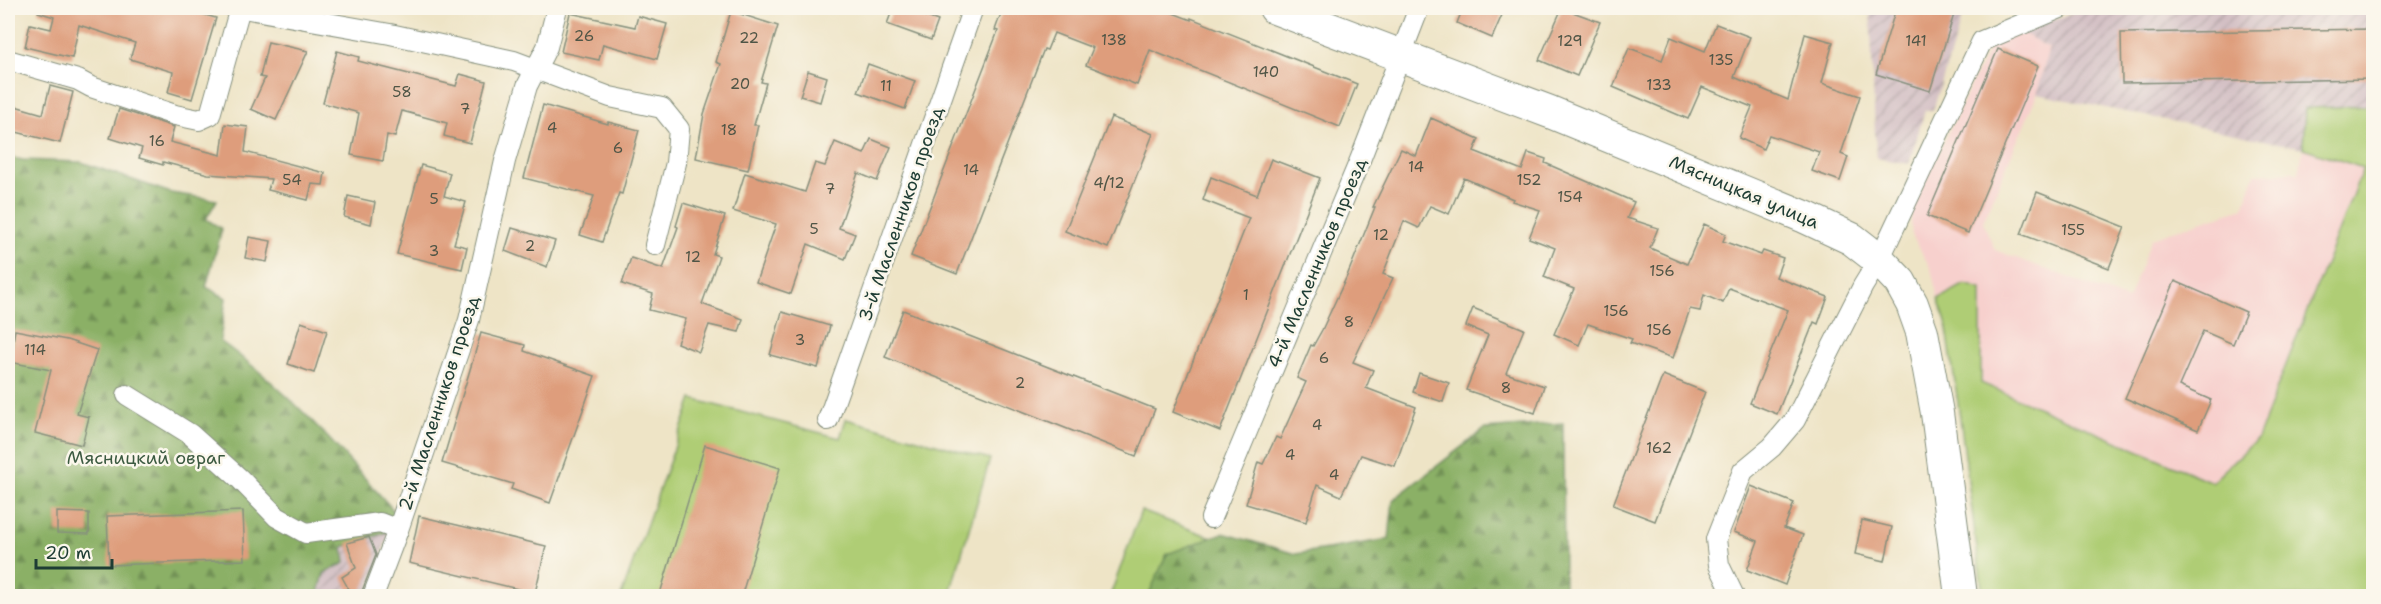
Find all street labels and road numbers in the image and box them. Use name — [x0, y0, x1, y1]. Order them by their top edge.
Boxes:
street label: 3-й Масленников проезд — [853, 103, 949, 325]
street label: Мясницкая улица — [1665, 150, 1823, 234]
street label: 4-й Масленников проезд — [1262, 154, 1372, 372]
street label: 2-й Масленников проезд — [393, 292, 485, 514]

